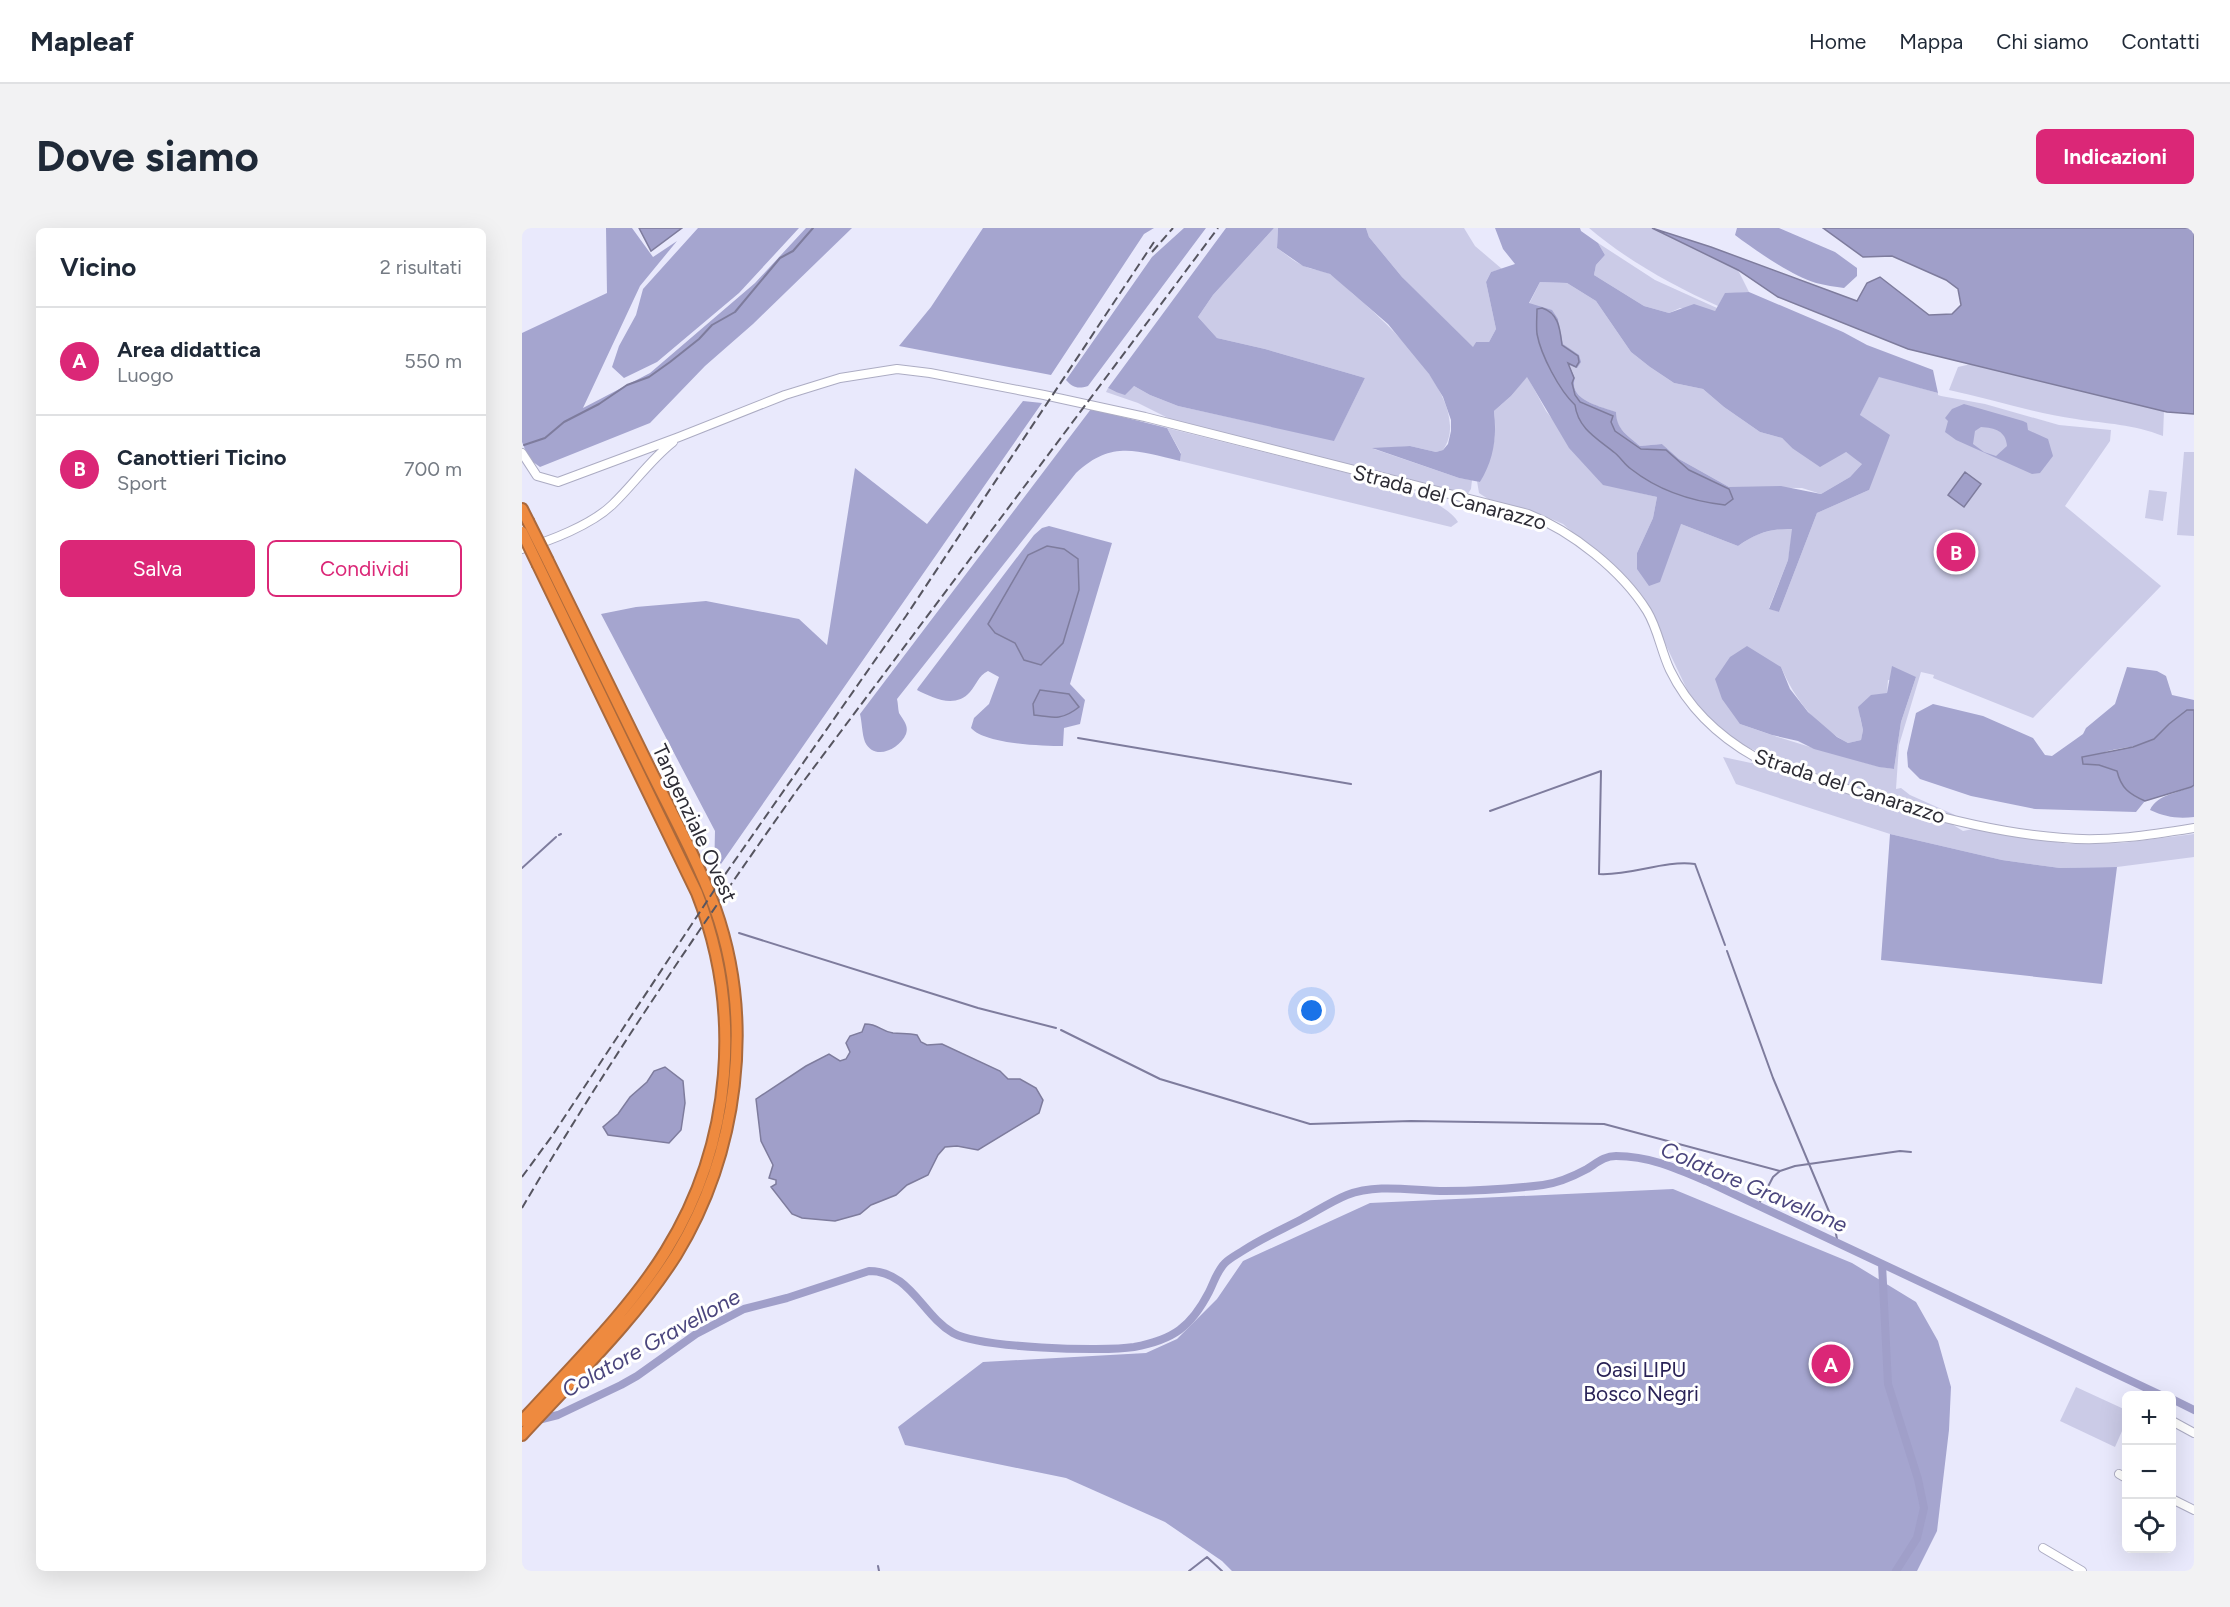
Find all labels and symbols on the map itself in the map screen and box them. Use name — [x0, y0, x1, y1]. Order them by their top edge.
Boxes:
street label: Strada del Canarazzo — [1351, 459, 1549, 535]
pin: B — [1936, 530, 1976, 574]
street label: Tangenziale Ovest — [647, 740, 743, 906]
street label: Strada del Canarazzo — [1751, 743, 1949, 829]
your location — [1297, 996, 1326, 1025]
water label: Colatore Gravellone — [1657, 1136, 1851, 1238]
water label: Colatore Gravellone — [557, 1283, 745, 1403]
pin: A — [1812, 1342, 1850, 1386]
park label: Oasi LIPU Bosco Negri — [1583, 1357, 1699, 1406]

